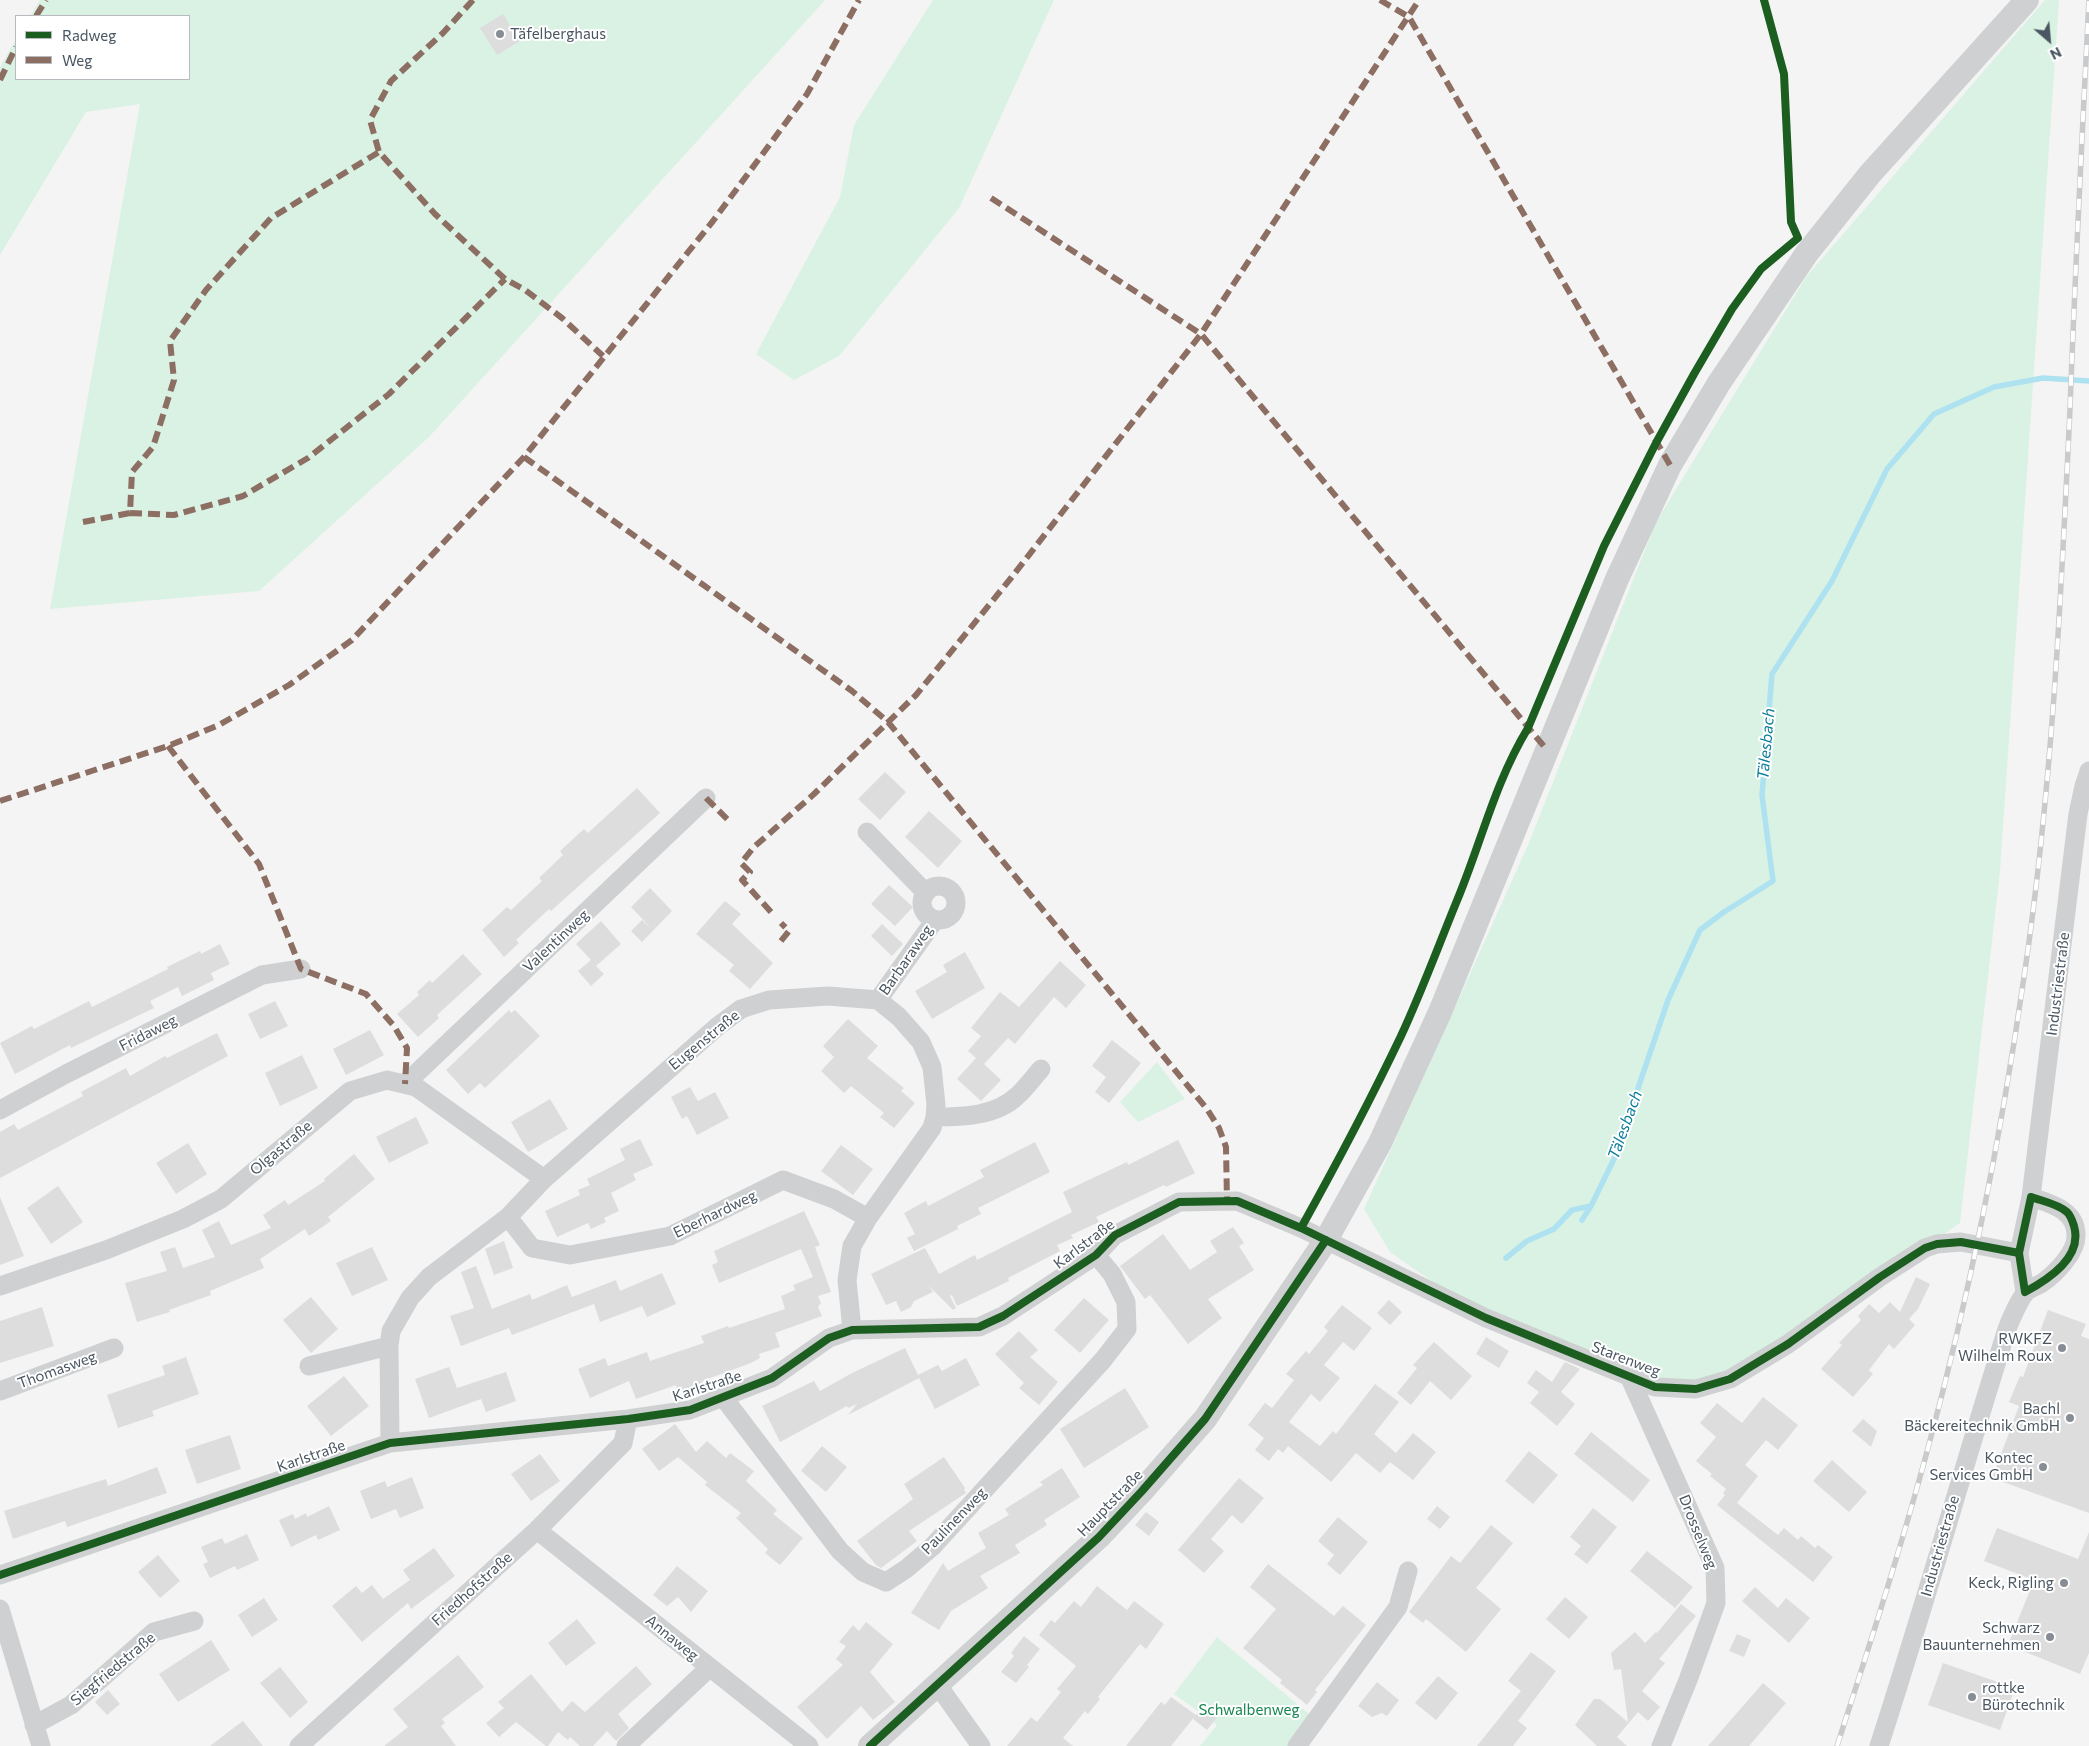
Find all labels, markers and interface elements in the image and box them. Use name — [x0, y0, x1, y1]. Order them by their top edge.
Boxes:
legend — [15, 15, 190, 80]
north arrow — [2024, 15, 2074, 65]
place label: Täfelberghaus — [510, 25, 606, 43]
text: Radweg — [62, 26, 116, 44]
marker: Täfelberghaus — [494, 28, 506, 40]
text: N — [2048, 44, 2065, 64]
text: Weg — [62, 51, 92, 69]
water label: Tälesbach — [1753, 707, 1779, 781]
street label: Valentinweg — [519, 906, 593, 976]
street label: Barbaraweg — [875, 921, 937, 999]
street label: Industriestraße — [2043, 931, 2073, 1037]
street label: Eugenstraße — [665, 1006, 743, 1074]
street label: Fridaweg — [116, 1011, 180, 1055]
water label: Tälesbach — [1604, 1088, 1646, 1162]
street label: Olgastraße — [246, 1117, 316, 1179]
street label: Eberhardweg — [670, 1186, 760, 1242]
street label: Karlstraße — [1050, 1215, 1118, 1273]
place label: RWKFZ Wilhelm Roux — [1958, 1330, 2052, 1365]
street label: Starenweg — [1589, 1338, 1663, 1380]
marker: RWKFZ Wilhelm Roux — [2056, 1342, 2068, 1354]
street label: Thomasweg — [15, 1347, 99, 1393]
street label: Karlstraße — [670, 1366, 744, 1406]
place label: Bachl Bäckereitechnik GmbH — [1904, 1400, 2060, 1435]
marker: Bachl Bäckereitechnik GmbH — [2064, 1412, 2076, 1424]
street label: Karlstraße — [274, 1436, 348, 1476]
place label: Kontec Services GmbH — [1930, 1449, 2033, 1484]
marker: Kontec Services GmbH — [2037, 1461, 2049, 1473]
street label: Hauptstraße — [1074, 1466, 1146, 1540]
street label: Paulinenweg — [918, 1484, 990, 1558]
street label: Drosselweg — [1675, 1492, 1721, 1572]
street label: Industriestraße — [1917, 1493, 1963, 1599]
street label: Friedhofstraße — [428, 1548, 516, 1630]
place label: Keck, Rigling — [1968, 1574, 2054, 1592]
marker: Keck, Rigling — [2058, 1577, 2070, 1589]
street label: Annaweg — [642, 1611, 702, 1665]
place label: Schwarz Bauunternehmen — [1922, 1619, 2040, 1654]
street label: Siegfriedstraße — [67, 1628, 159, 1710]
marker: Schwarz Bauunternehmen — [2044, 1631, 2056, 1643]
place label: rottke Bürotechnik — [1982, 1679, 2065, 1714]
marker: rottke Bürotechnik — [1966, 1691, 1978, 1703]
park label: Schwalbenweg — [1198, 1701, 1300, 1719]

